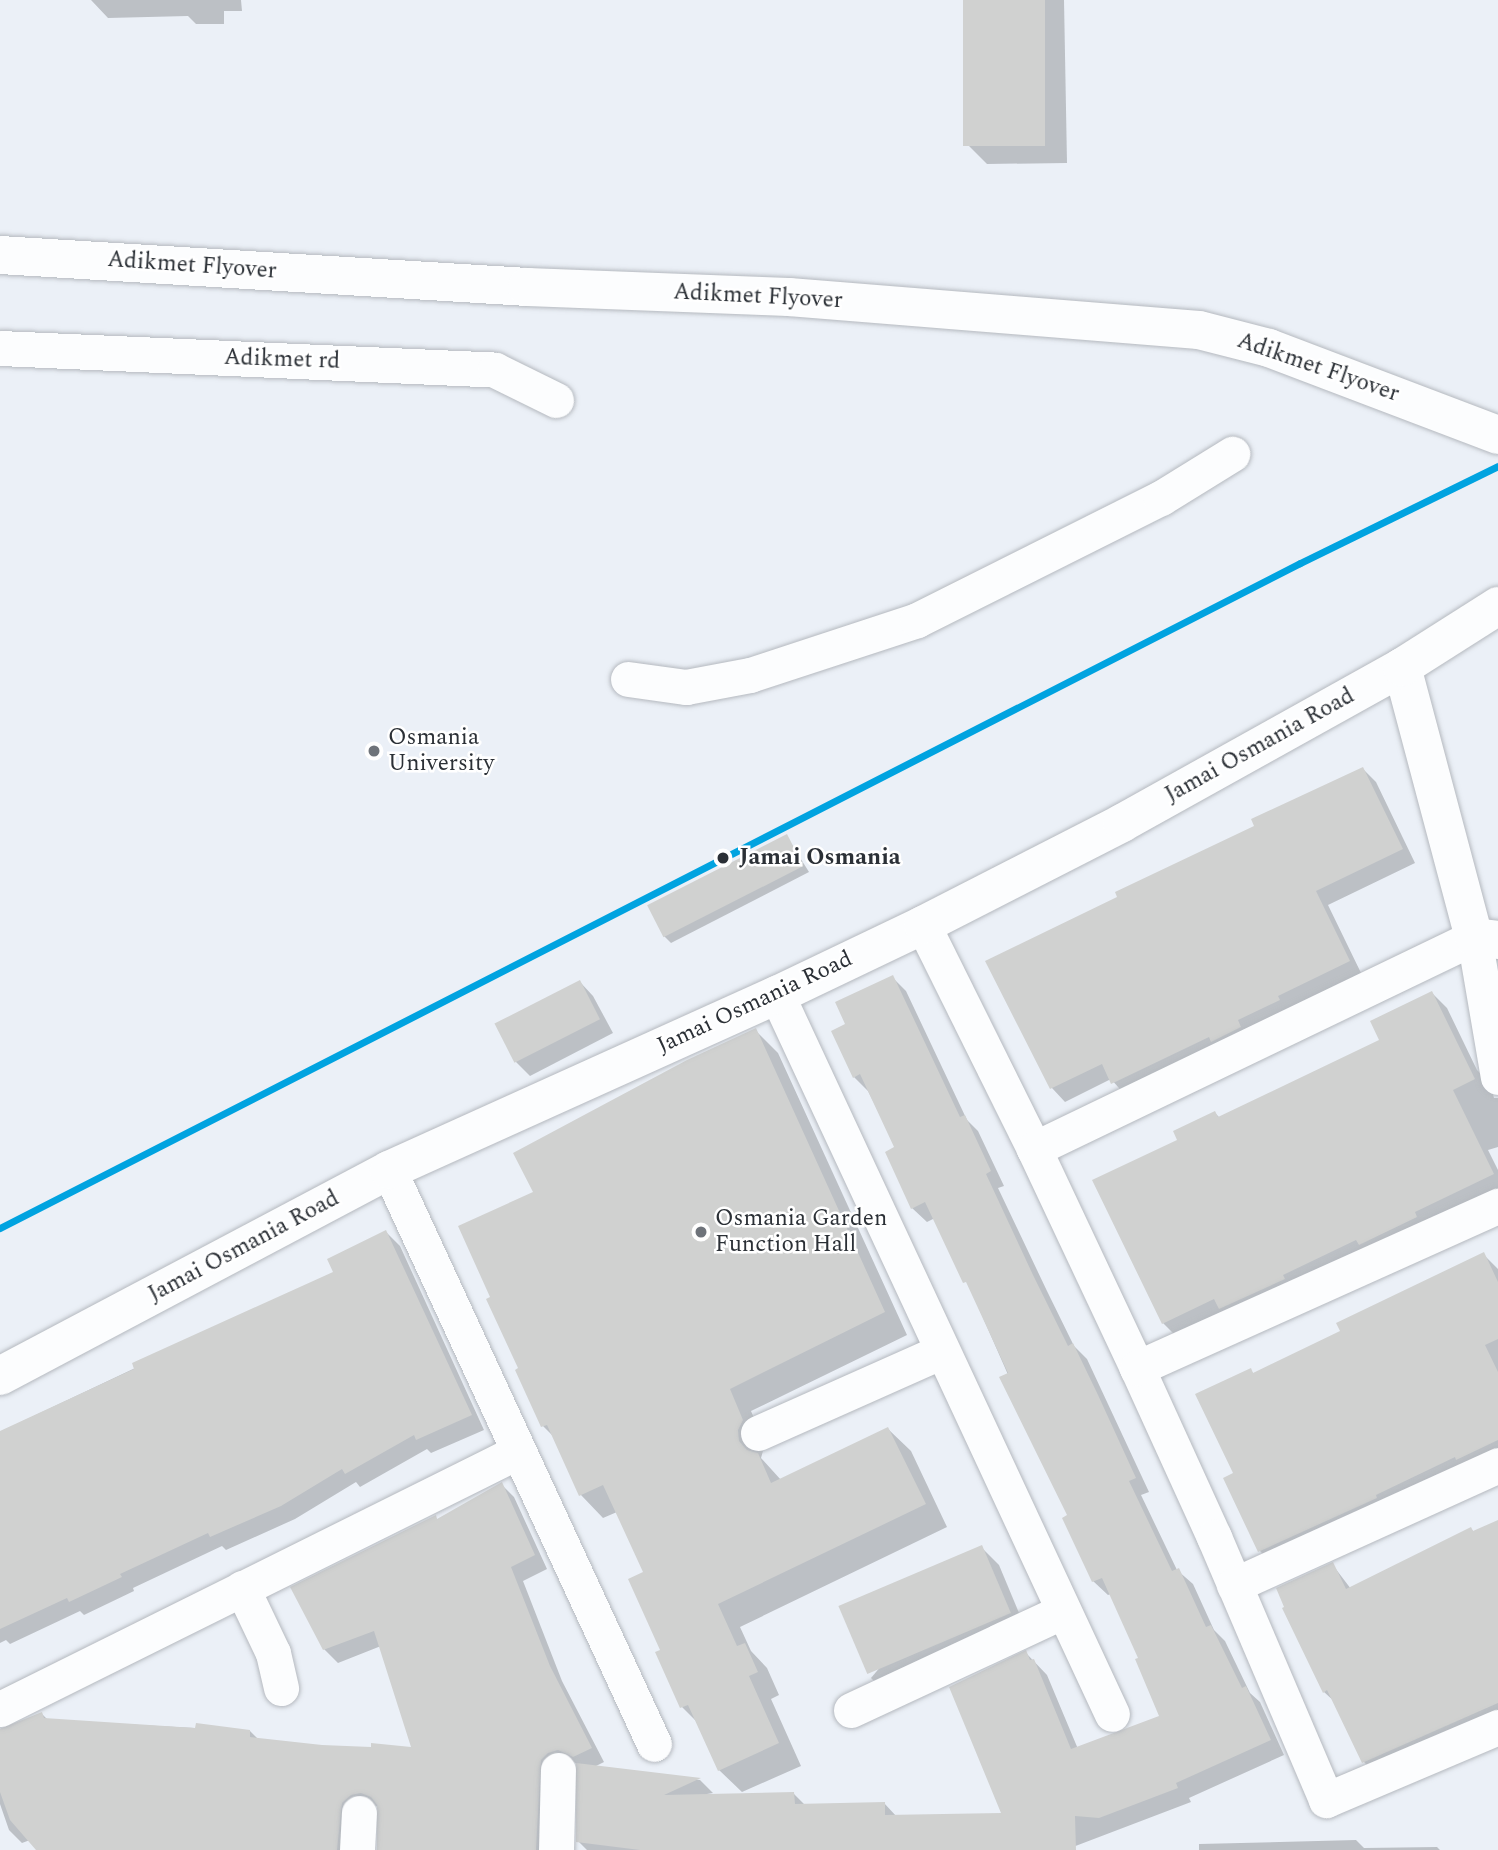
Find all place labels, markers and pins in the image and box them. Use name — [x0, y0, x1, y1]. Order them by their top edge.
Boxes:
place label: Osmania University — [388, 724, 494, 778]
marker: Osmania University — [366, 743, 382, 759]
place label: Jamai Osmania — [739, 844, 901, 872]
marker: Jamai Osmania — [713, 848, 733, 868]
place label: Osmania Garden Function Hall — [715, 1205, 887, 1259]
marker: Osmania Garden Function Hall — [693, 1224, 709, 1240]

